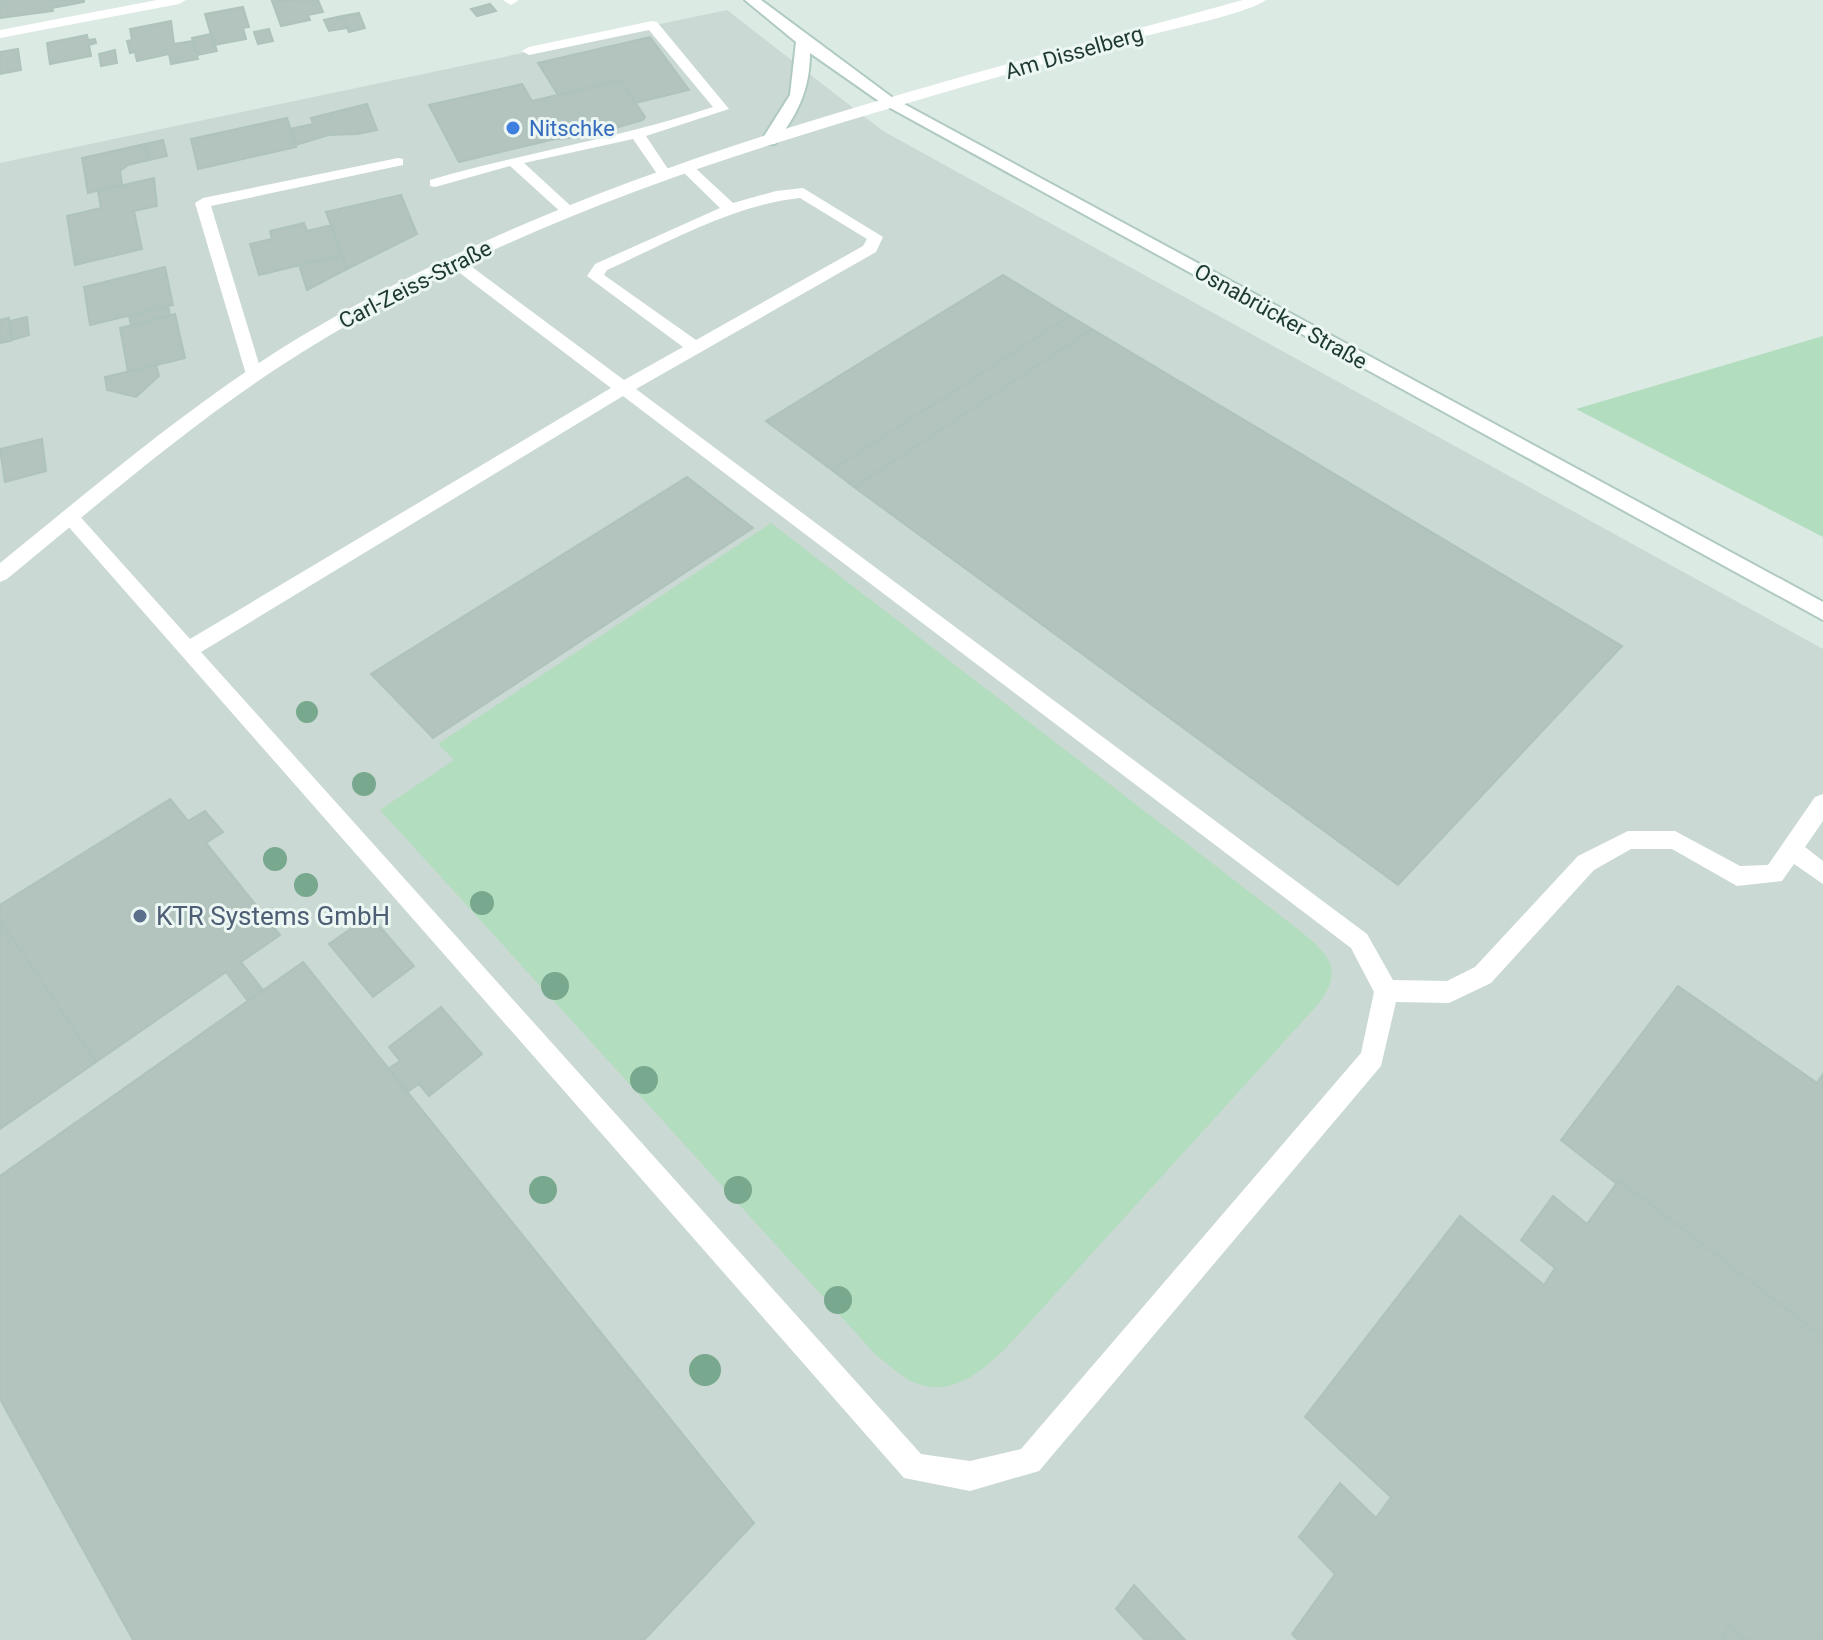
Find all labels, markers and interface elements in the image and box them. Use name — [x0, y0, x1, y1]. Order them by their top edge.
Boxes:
street label: Am Disselberg — [1002, 21, 1146, 84]
place label: Nitschke — [529, 116, 615, 141]
marker: Nitschke — [504, 119, 522, 137]
street label: Carl-Zeiss-Straße — [335, 235, 496, 334]
street label: Osnabrücker Straße — [1190, 259, 1371, 374]
place label: KTR Systems GmbH — [156, 901, 390, 931]
marker: KTR Systems GmbH — [131, 907, 149, 925]

